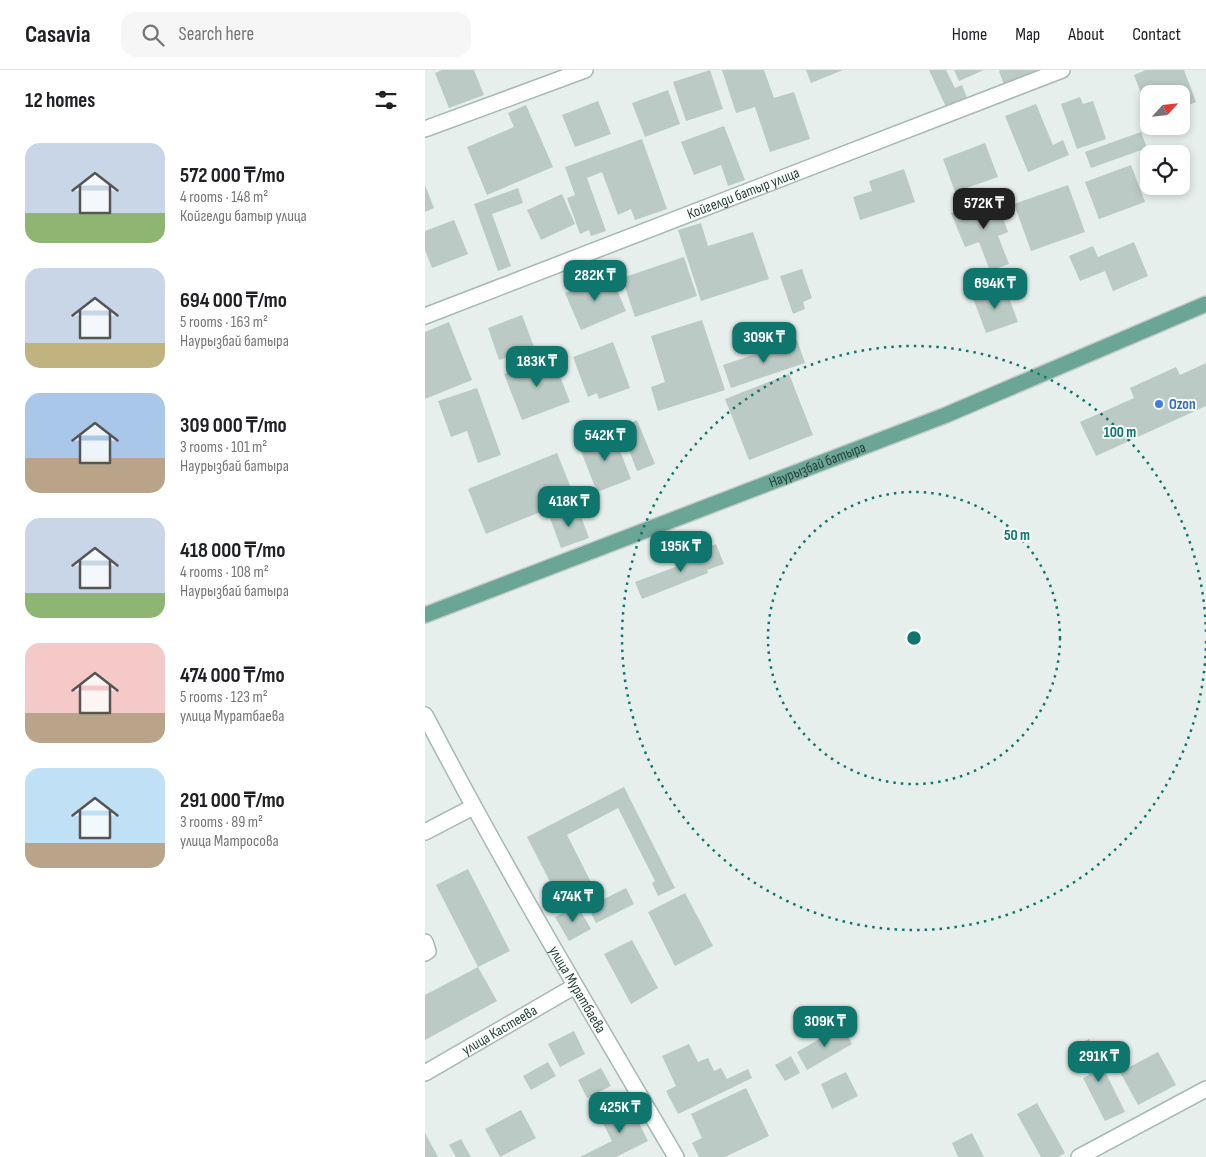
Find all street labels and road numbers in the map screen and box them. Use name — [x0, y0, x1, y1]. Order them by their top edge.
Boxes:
street label: Койгелди батыр улица — [684, 163, 802, 224]
street label: Наурызбай батыра — [766, 438, 869, 492]
street label: улица Муратбаева — [544, 942, 610, 1037]
street label: улица Кастеева — [459, 1001, 541, 1060]

